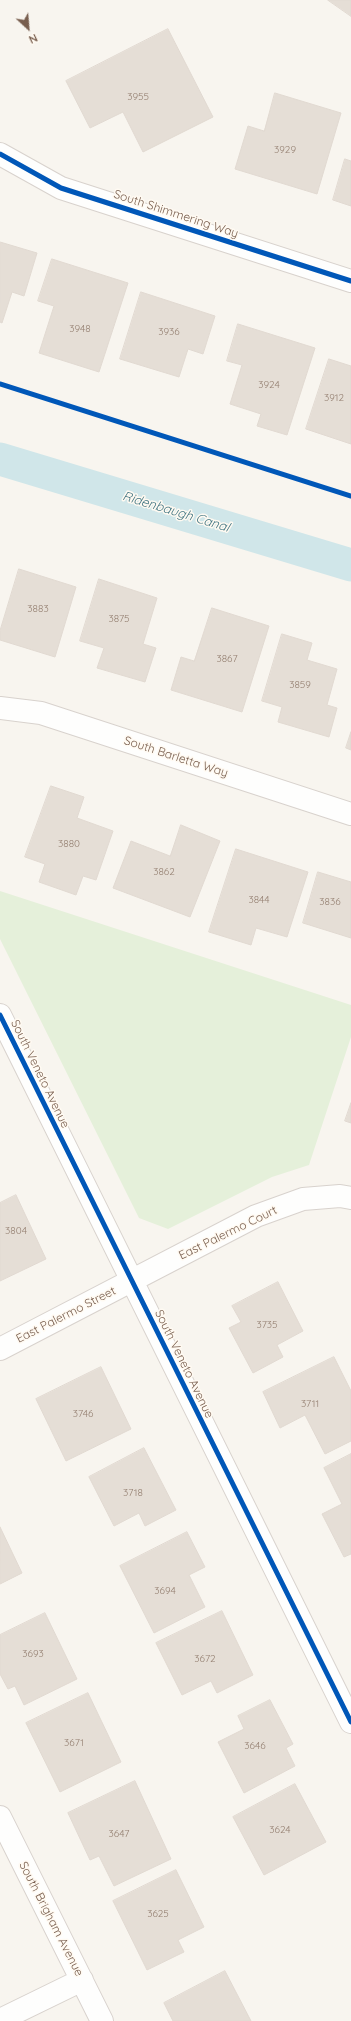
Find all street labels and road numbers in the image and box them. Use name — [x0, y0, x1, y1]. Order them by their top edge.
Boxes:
street label: South Shimmering Way — [112, 187, 240, 241]
street label: South Barletta Way — [122, 733, 230, 781]
street label: South Veneto Avenue — [7, 1017, 73, 1131]
street label: East Palermo Court — [177, 1203, 279, 1263]
street label: East Palermo Street — [14, 1284, 118, 1346]
street label: South Veneto Avenue — [151, 1307, 217, 1421]
street label: South Brigham Avenue — [16, 1859, 86, 1979]

